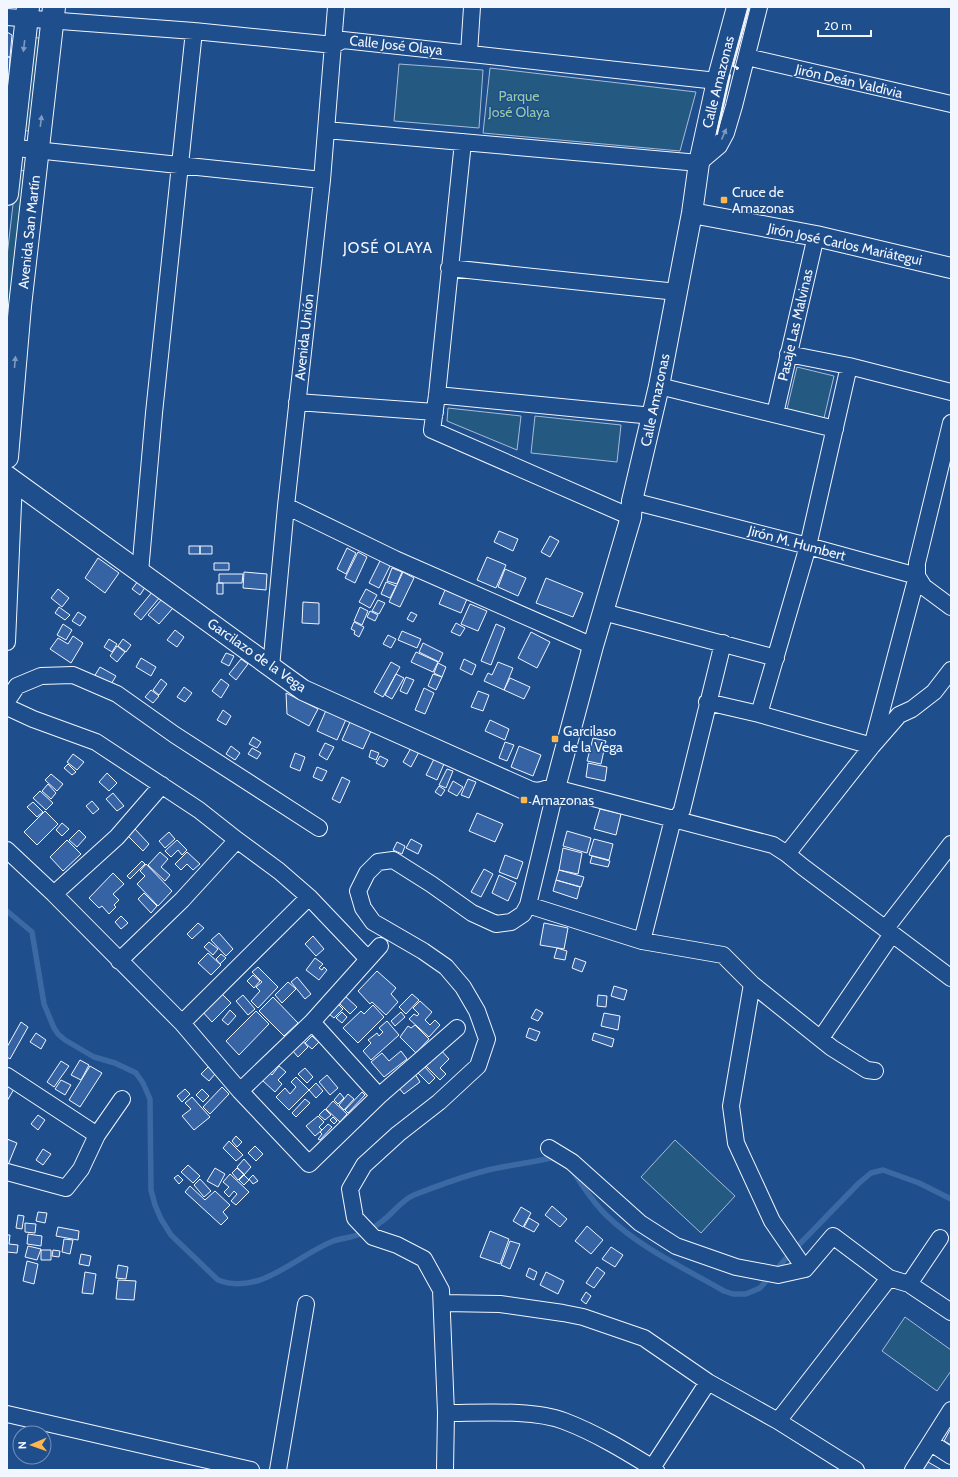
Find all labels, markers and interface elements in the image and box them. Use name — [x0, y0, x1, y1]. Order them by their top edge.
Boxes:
scale bar — [818, 12, 871, 38]
text: 20 m — [824, 18, 852, 33]
street label: Calle José Olaya — [349, 31, 444, 59]
street label: Calle Amazonas — [698, 34, 738, 130]
one-way arrow — [21, 40, 27, 52]
street label: Jirón Deán Valdivia — [793, 60, 905, 102]
park label: Parque José Olaya — [487, 87, 550, 121]
one-way arrow — [38, 115, 45, 127]
one-way arrow — [721, 129, 727, 140]
street label: Avenida San Martín — [14, 174, 44, 290]
place label: Cruce de Amazonas — [732, 183, 794, 217]
marker: Cruce de Amazonas — [719, 195, 729, 205]
street label: Jirón José Carlos Mariátegui — [765, 219, 924, 269]
district label: JOSÉ OLAYA — [342, 238, 433, 257]
street label: Pasaje Las Malvinas — [773, 267, 817, 383]
street label: Avenida Unión — [291, 293, 318, 381]
street label: Calle Amazonas — [636, 352, 674, 448]
one-way arrow — [12, 356, 19, 368]
street label: Jirón M. Humbert — [745, 521, 848, 565]
street label: Garcilazo de la Vega — [204, 614, 310, 696]
place label: Garcilaso de la Vega — [563, 722, 623, 756]
marker: Garcilaso de la Vega — [550, 734, 560, 744]
place label: Amazonas — [532, 791, 594, 809]
marker: Amazonas — [519, 795, 529, 805]
north arrow — [12, 1425, 52, 1465]
text: N — [15, 1441, 29, 1449]

